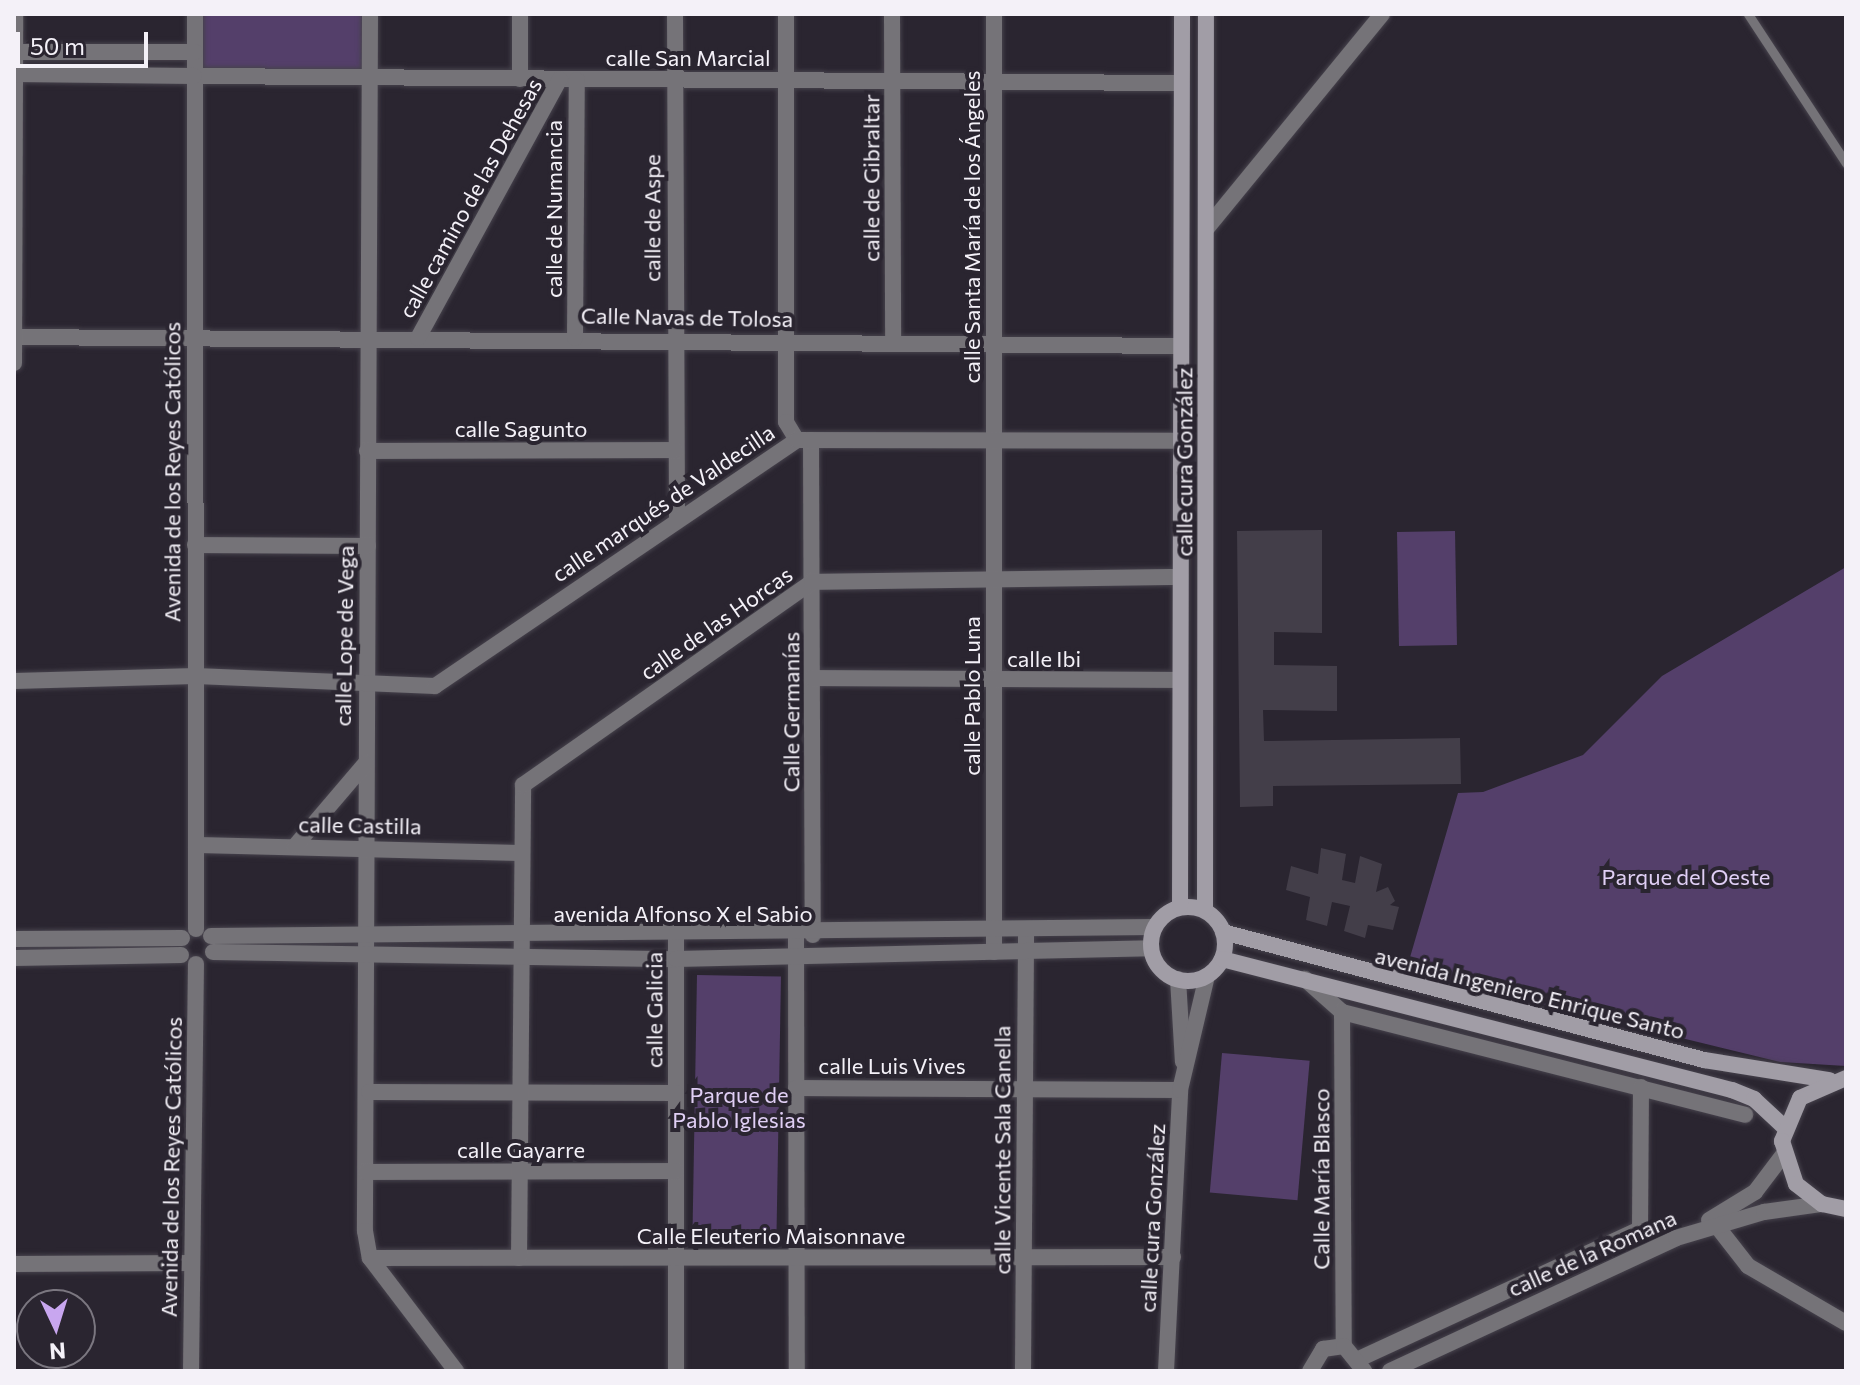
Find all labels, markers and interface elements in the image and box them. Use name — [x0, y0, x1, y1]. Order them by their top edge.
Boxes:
scale bar — [20, 16, 152, 66]
text: 50 m — [30, 31, 85, 60]
street label: calle San Marcial — [606, 45, 770, 71]
street label: calle Santa María de los Ángeles — [959, 70, 985, 384]
street label: calle camino de las Dehesas — [393, 74, 547, 322]
street label: calle de Gibraltar — [858, 94, 884, 262]
street label: calle de Numancia — [541, 120, 567, 298]
street label: calle de Aspe — [639, 154, 665, 282]
street label: Calle Navas de Tolosa — [581, 302, 793, 332]
street label: Avenida de los Reyes Católicos — [159, 322, 185, 622]
street label: calle cura González — [1171, 367, 1197, 557]
street label: calle Sagunto — [455, 416, 587, 442]
street label: calle marqués de Valdecilla — [547, 419, 779, 587]
street label: calle Lope de Vega — [329, 545, 359, 727]
street label: calle de las Horcas — [635, 561, 797, 685]
street label: calle Pablo Luna — [959, 616, 985, 776]
street label: Calle Germanías — [778, 632, 804, 792]
street label: calle Ibi — [1007, 646, 1081, 672]
street label: calle Castilla — [298, 811, 422, 839]
park label: Parque del Oeste — [1602, 864, 1770, 890]
street label: avenida Alfonso X el Sabio — [553, 901, 813, 927]
street label: avenida Ingeniero Enrique Santo — [1372, 942, 1688, 1044]
street label: calle Galicia — [641, 952, 667, 1068]
street label: Avenida de los Reyes Católicos — [155, 1016, 187, 1318]
street label: calle Vicente Sala Canella — [989, 1025, 1015, 1275]
street label: calle Luis Vives — [818, 1053, 966, 1079]
park label: Parque de Pablo Iglesias — [672, 1081, 806, 1132]
street label: Calle María Blasco — [1308, 1088, 1334, 1270]
street label: calle cura González — [1134, 1123, 1170, 1313]
street label: calle Gayarre — [457, 1137, 585, 1163]
street label: calle de la Romana — [1504, 1204, 1680, 1302]
street label: Calle Eleuterio Maisonnave — [637, 1223, 905, 1249]
north arrow — [16, 1289, 96, 1369]
text: N — [48, 1337, 67, 1365]

